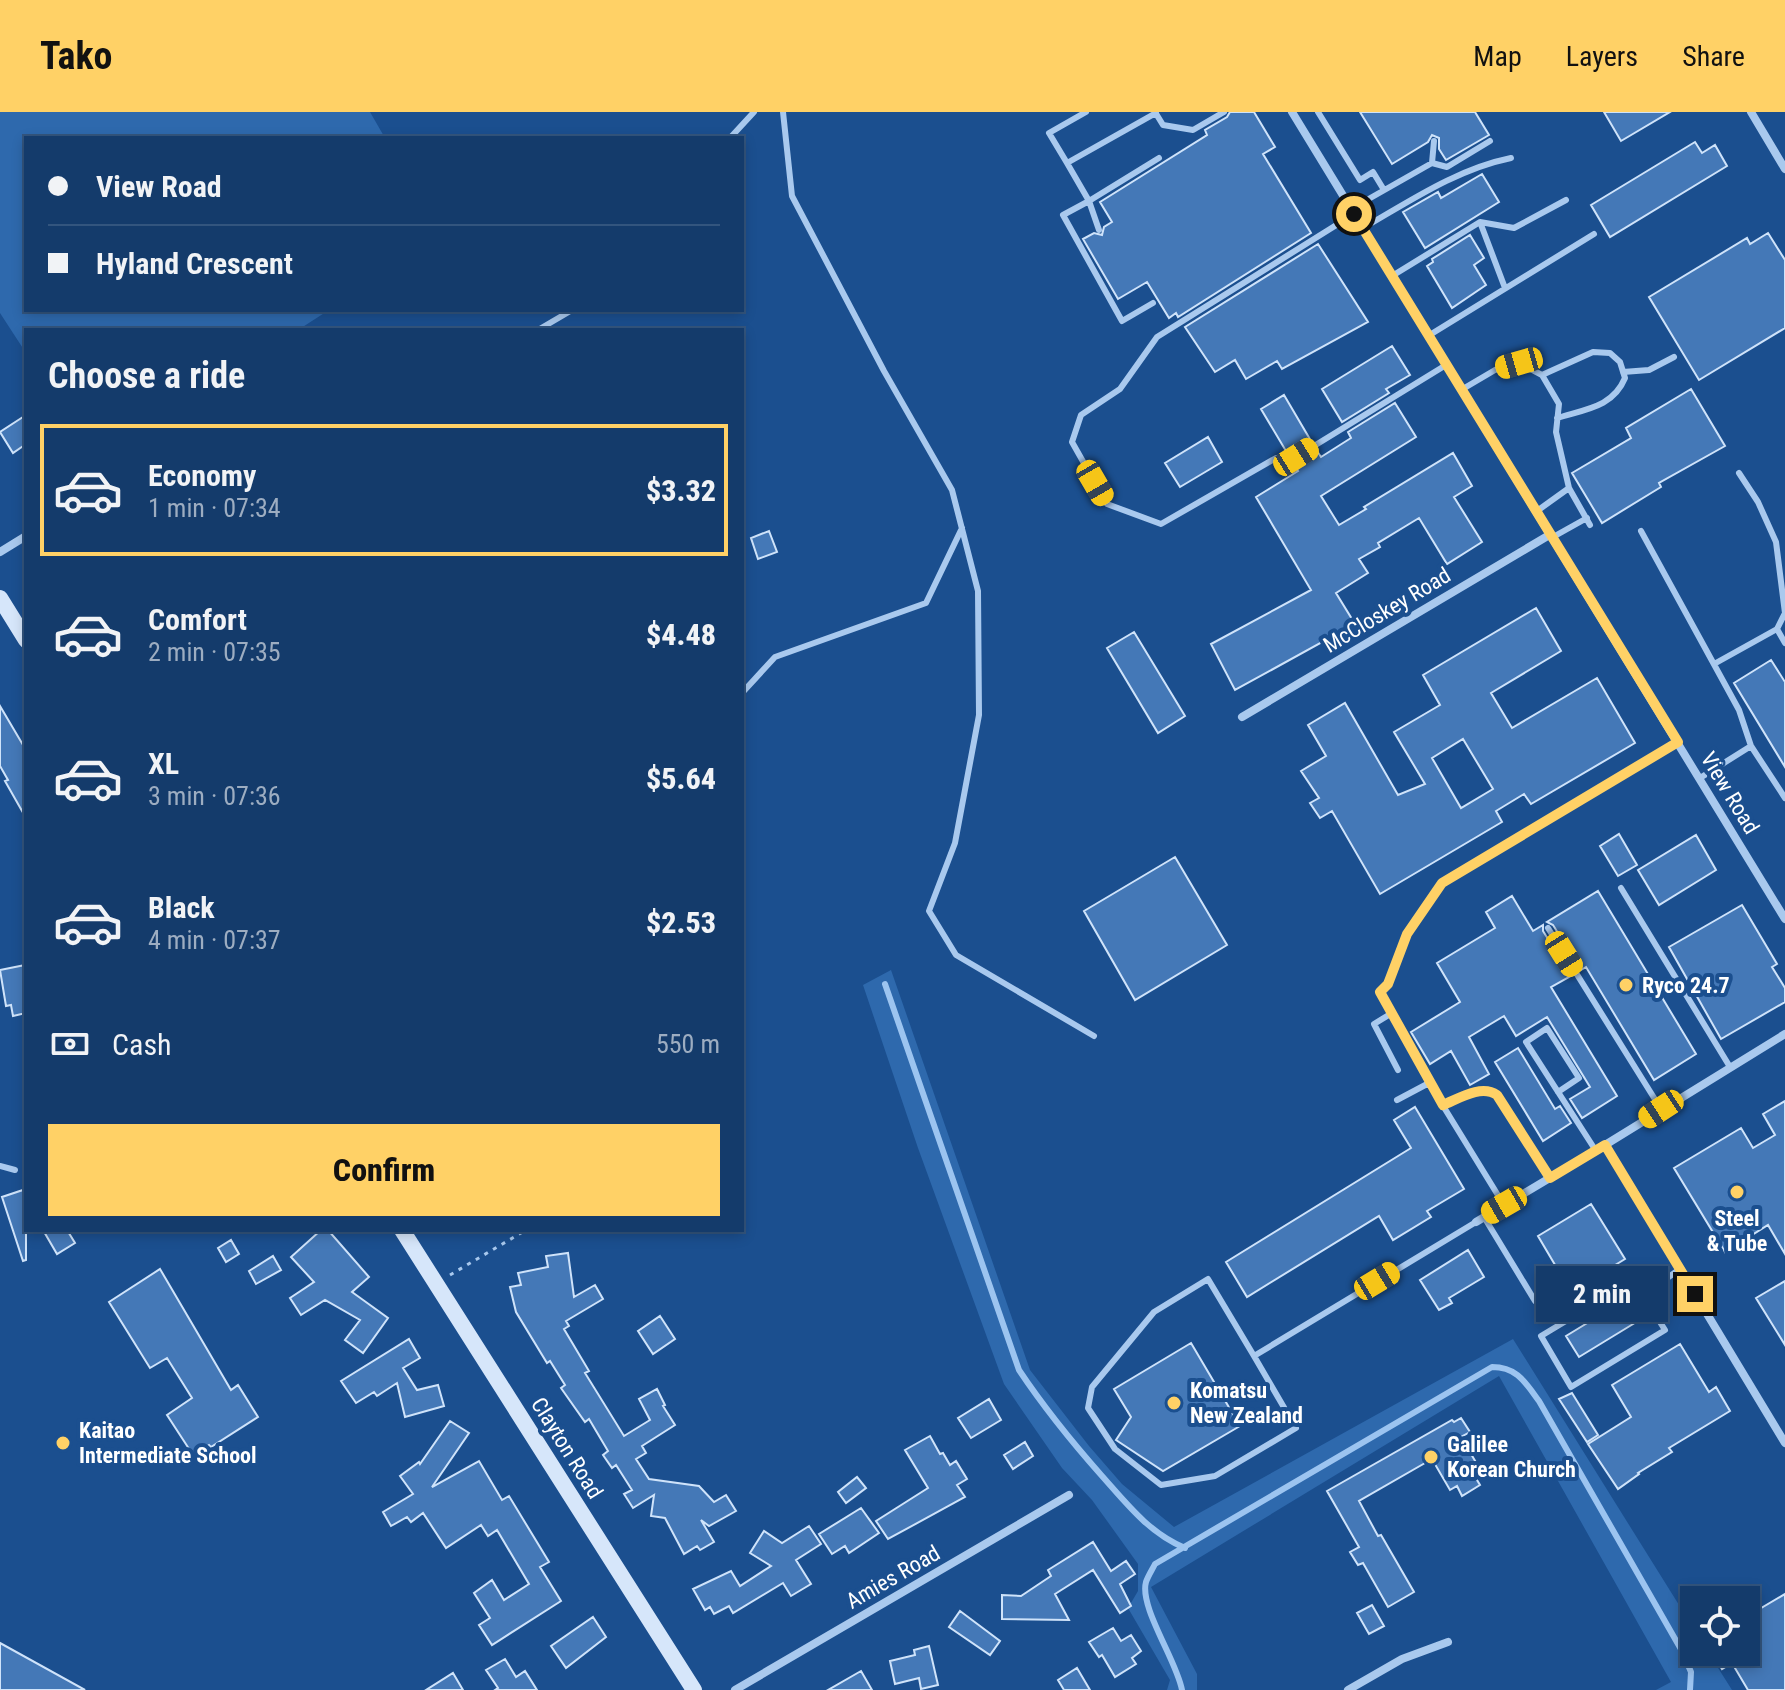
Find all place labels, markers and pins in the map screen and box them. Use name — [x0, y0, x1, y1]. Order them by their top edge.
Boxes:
place label: Ryco 24.7 — [1642, 973, 1730, 998]
marker: Ryco 24.7 — [1617, 976, 1635, 994]
marker: Steel & Tube — [1728, 1183, 1746, 1201]
place label: Steel & Tube — [1707, 1206, 1767, 1256]
place label: Komatsu New Zealand — [1190, 1378, 1303, 1428]
marker: Komatsu New Zealand — [1165, 1394, 1183, 1412]
place label: Kaitao Intermediate School — [79, 1418, 257, 1468]
place label: Galilee Korean Church — [1447, 1432, 1576, 1482]
marker: Kaitao Intermediate School — [54, 1434, 72, 1452]
marker: Galilee Korean Church — [1422, 1448, 1440, 1466]

